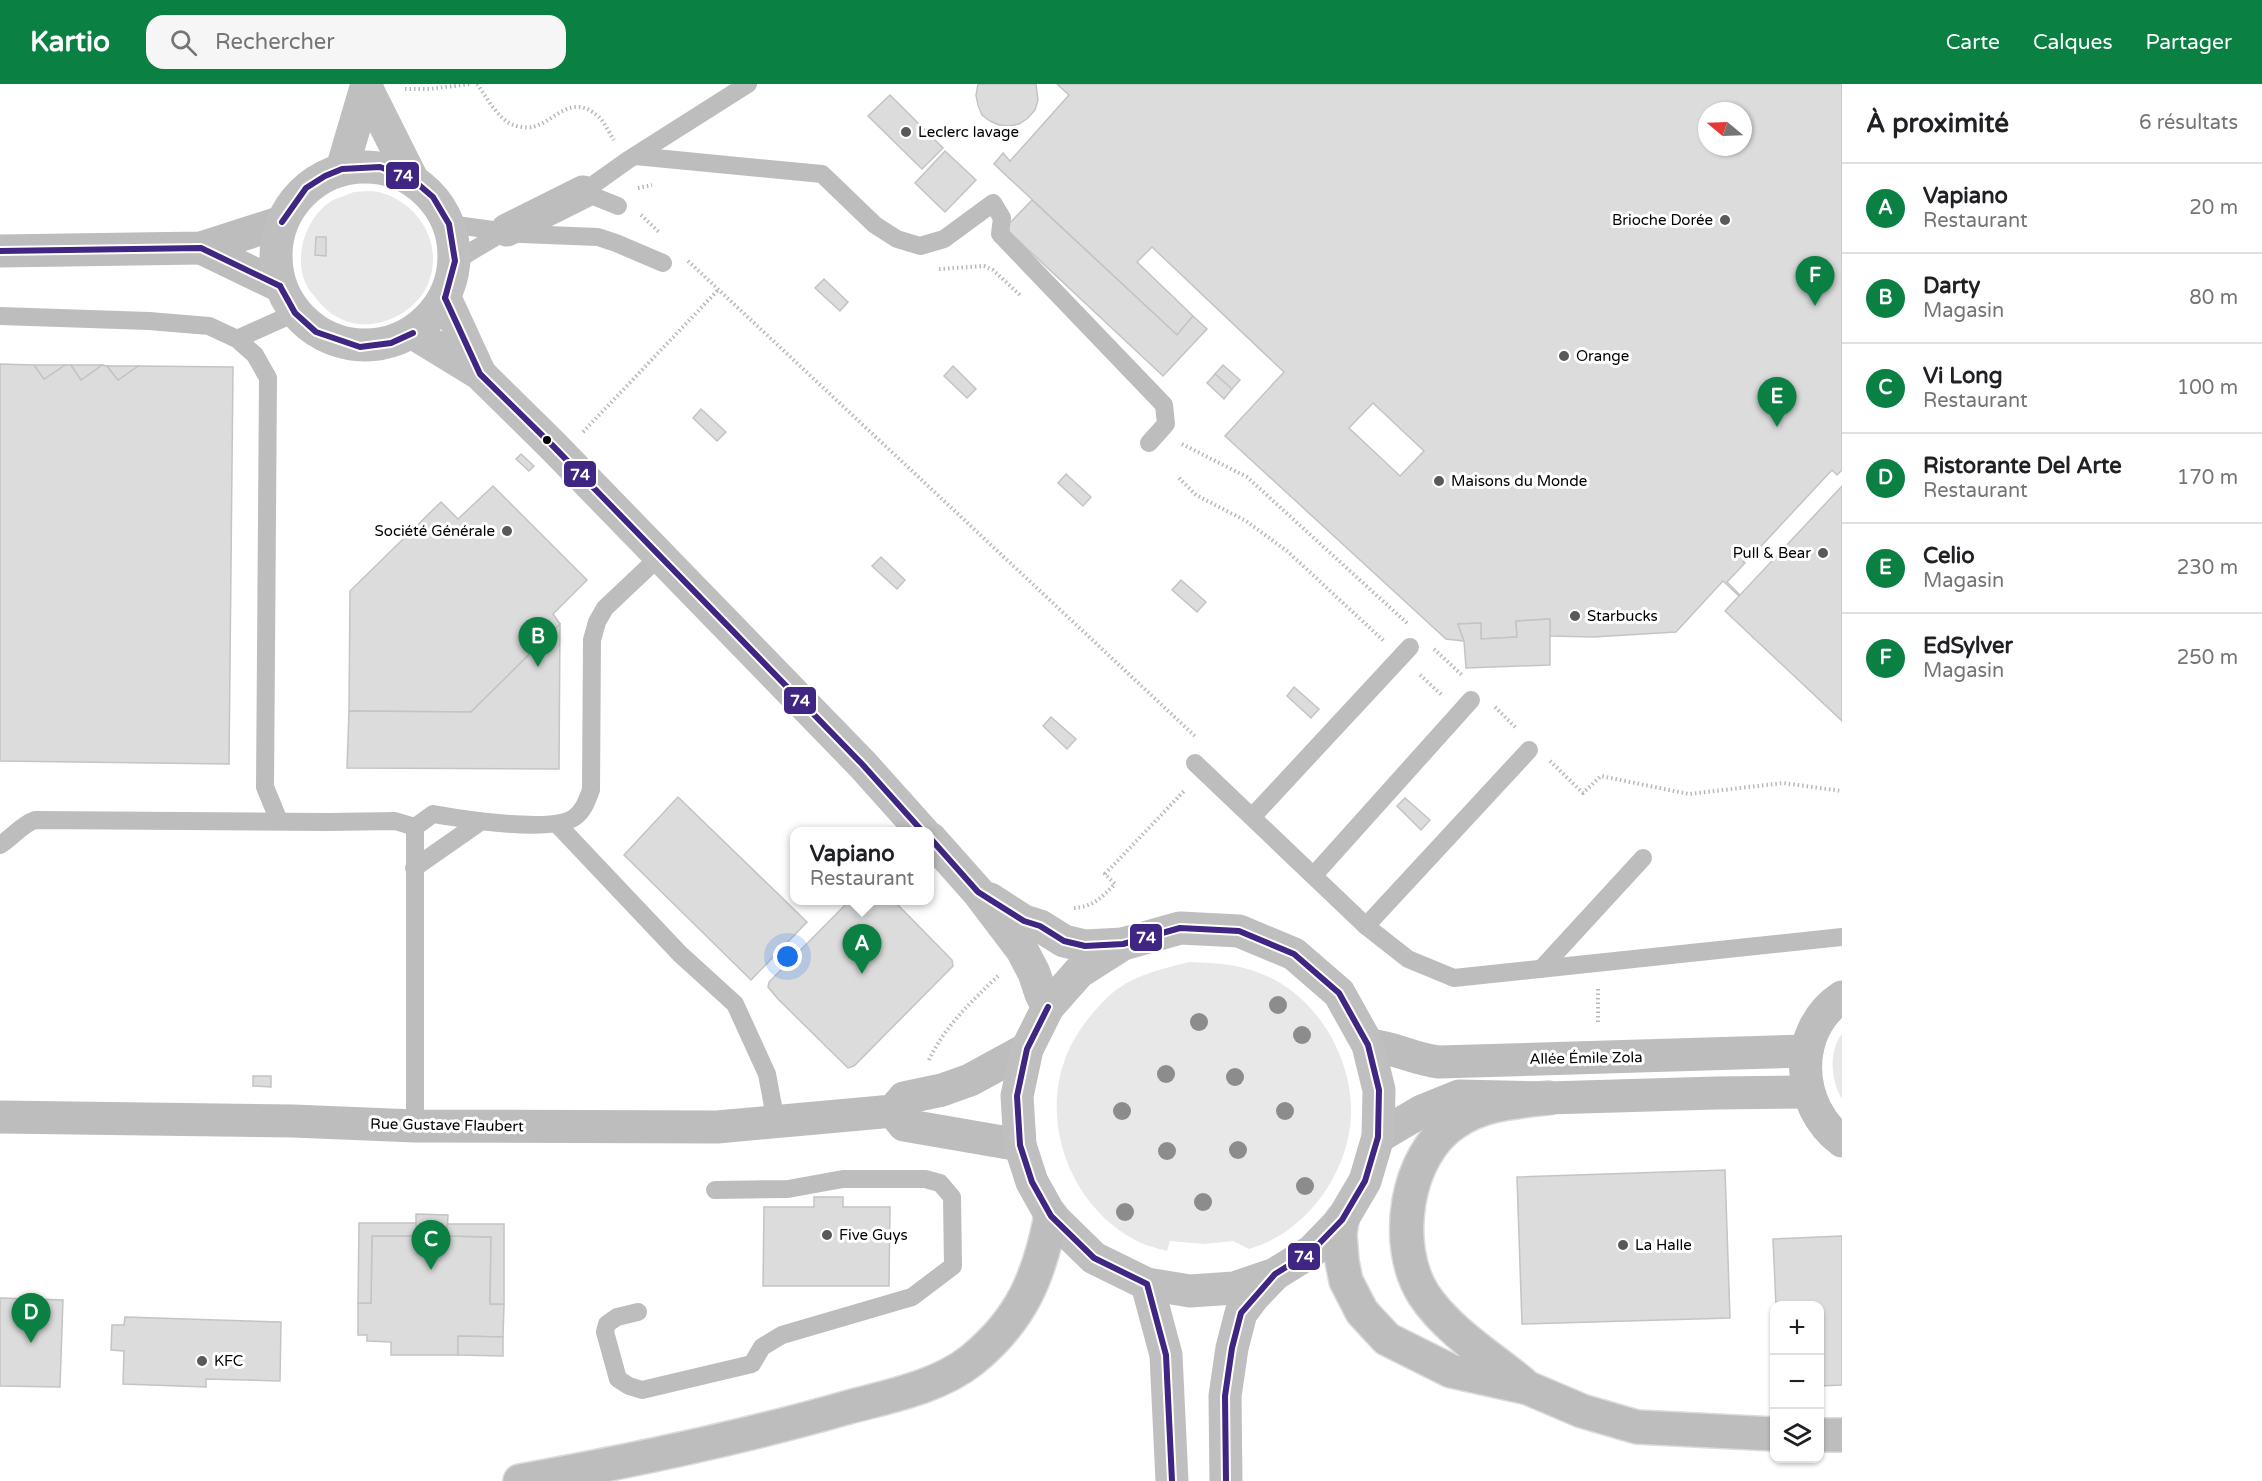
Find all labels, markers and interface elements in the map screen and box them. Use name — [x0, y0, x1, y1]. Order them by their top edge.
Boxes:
search box — [146, 15, 566, 69]
text: Kartio — [30, 25, 110, 59]
icon: search — [167, 26, 200, 59]
text: Rechercher — [215, 29, 335, 55]
text: Carte — [1946, 30, 2000, 55]
text: Calques — [2033, 30, 2113, 55]
text: Partager — [2146, 30, 2232, 55]
north arrow — [1698, 102, 1752, 156]
text: À proximité — [1866, 108, 2009, 139]
text: 6 résultats — [2139, 111, 2238, 135]
place label: Leclerc lavage — [918, 123, 1019, 141]
marker: Leclerc lavage — [899, 125, 913, 139]
line badge: 74 — [385, 161, 420, 190]
text: 74 — [393, 166, 413, 186]
text: Vapiano — [1923, 183, 2008, 209]
text: A — [1878, 196, 1893, 220]
text: 20 m — [2189, 196, 2238, 220]
text: Restaurant — [1923, 209, 2028, 233]
place label: Brioche Dorée — [1612, 211, 1713, 229]
marker: Brioche Dorée — [1718, 213, 1732, 227]
pin: F — [1796, 256, 1834, 306]
text: Darty — [1923, 273, 1980, 299]
text: B — [1879, 286, 1892, 310]
text: 80 m — [2189, 286, 2238, 310]
text: Magasin — [1923, 299, 2004, 323]
place label: Orange — [1576, 347, 1629, 365]
marker: Orange — [1557, 349, 1571, 363]
text: Vi Long — [1923, 363, 2003, 389]
text: C — [1879, 376, 1892, 400]
text: 100 m — [2177, 376, 2238, 400]
pin: E — [1758, 378, 1796, 427]
text: Restaurant — [1923, 389, 2028, 413]
unlabelled marker — [541, 434, 553, 446]
text: Ristorante Del Arte — [1923, 453, 2122, 479]
line badge: 74 — [563, 460, 597, 488]
text: 74 — [570, 465, 590, 485]
text: D — [1878, 466, 1893, 490]
text: 170 m — [2177, 466, 2238, 490]
place label: Maisons du Monde — [1451, 472, 1587, 490]
marker: Maisons du Monde — [1432, 474, 1446, 488]
text: Restaurant — [1923, 479, 2028, 503]
place label: Société Générale — [375, 522, 495, 540]
marker: Société Générale — [500, 524, 514, 538]
text: Celio — [1923, 543, 1975, 569]
place label: Pull & Bear — [1733, 544, 1811, 562]
marker: Pull & Bear — [1816, 546, 1830, 560]
text: E — [1879, 556, 1892, 580]
text: 230 m — [2177, 556, 2238, 580]
text: Magasin — [1923, 569, 2004, 593]
place label: Starbucks — [1587, 607, 1658, 625]
marker: Starbucks — [1568, 609, 1582, 623]
pin: B — [518, 618, 558, 667]
text: EdSylver — [1923, 633, 2013, 659]
text: F — [1879, 646, 1892, 670]
text: 250 m — [2177, 646, 2238, 670]
text: Magasin — [1923, 659, 2004, 683]
line badge: 74 — [783, 686, 817, 715]
text: 74 — [790, 691, 810, 711]
popup — [790, 827, 934, 905]
text: Vapiano — [810, 841, 895, 867]
text: Restaurant — [810, 867, 914, 891]
line badge: 74 — [1129, 923, 1163, 952]
pin: A — [842, 924, 882, 974]
text: 74 — [1136, 928, 1156, 948]
your location — [773, 942, 802, 971]
street label: Allée Émile Zola — [1529, 1048, 1643, 1068]
street label: Rue Gustave Flaubert — [370, 1115, 524, 1135]
pin: C — [412, 1220, 450, 1270]
place label: Five Guys — [839, 1226, 908, 1244]
marker: Five Guys — [820, 1228, 834, 1242]
place label: La Halle — [1635, 1236, 1692, 1254]
marker: La Halle — [1616, 1238, 1630, 1252]
line badge: 74 — [1287, 1242, 1321, 1271]
text: 74 — [1294, 1247, 1314, 1267]
pin: D — [12, 1294, 51, 1343]
map controls — [1770, 1301, 1824, 1463]
button: + — [1770, 1301, 1824, 1355]
place label: KFC — [214, 1352, 243, 1370]
marker: KFC — [195, 1354, 209, 1368]
button: − — [1770, 1355, 1824, 1409]
button: layers — [1770, 1409, 1824, 1463]

